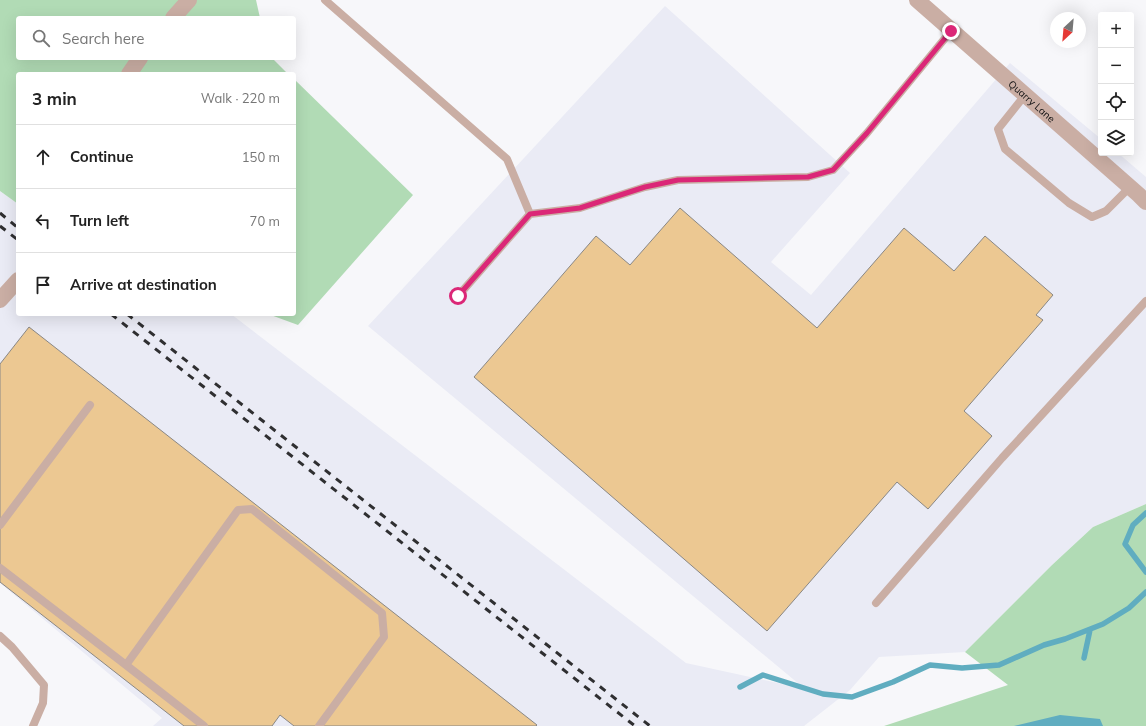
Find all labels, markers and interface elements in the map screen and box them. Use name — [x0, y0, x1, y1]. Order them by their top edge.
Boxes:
north arrow — [1050, 12, 1086, 48]
map controls — [1098, 12, 1134, 156]
button: + — [1098, 12, 1134, 48]
search box — [16, 16, 296, 60]
route end — [942, 22, 960, 40]
icon: search — [30, 27, 52, 49]
text: Search here — [62, 29, 144, 48]
button: − — [1098, 48, 1134, 84]
street label: Quarry Lane — [1006, 77, 1058, 125]
button: locate — [1098, 84, 1134, 120]
text: 3 min — [32, 88, 77, 109]
text: Walk · 220 m — [201, 90, 280, 106]
button: layers — [1098, 120, 1134, 156]
icon: ahead — [32, 146, 54, 168]
text: Continue — [70, 147, 133, 166]
text: 150 m — [242, 149, 280, 165]
icon: left — [32, 210, 54, 232]
text: Turn left — [70, 211, 129, 230]
text: 70 m — [250, 213, 280, 229]
icon: arrive — [32, 274, 54, 296]
text: Arrive at destination — [70, 275, 217, 294]
route start — [449, 287, 467, 305]

